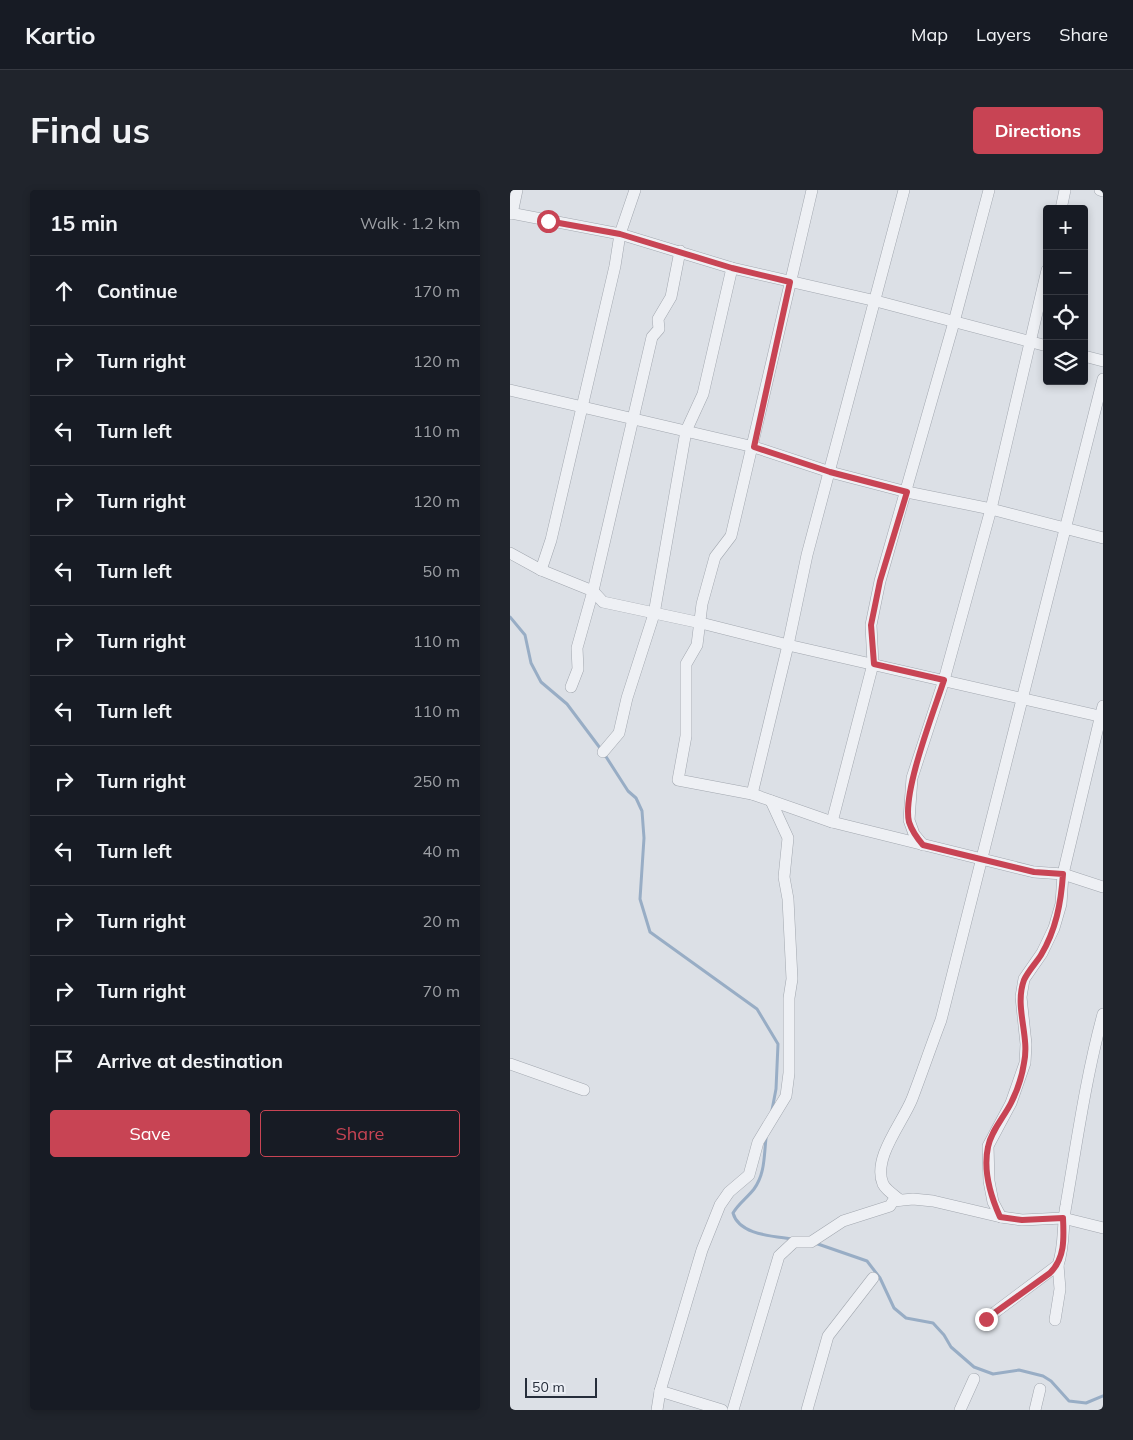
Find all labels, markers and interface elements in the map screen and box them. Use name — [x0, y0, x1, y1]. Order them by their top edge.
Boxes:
text: Kartio — [25, 20, 96, 50]
text: Map — [911, 23, 948, 46]
text: Layers — [976, 23, 1031, 46]
text: Share — [1059, 23, 1108, 46]
button: Directions — [973, 107, 1103, 154]
text: Find us — [30, 108, 150, 152]
map controls — [1043, 205, 1088, 385]
button: + — [1043, 205, 1088, 250]
text: 15 min — [50, 210, 118, 236]
route start — [537, 210, 560, 233]
text: Walk · 1.2 km — [360, 213, 460, 233]
button: − — [1043, 250, 1088, 295]
icon: ahead — [50, 277, 78, 305]
text: Continue — [97, 279, 177, 303]
text: 170 m — [413, 281, 460, 301]
button: locate — [1043, 295, 1088, 340]
button: layers — [1043, 340, 1088, 385]
icon: right — [50, 347, 78, 375]
text: Turn right — [97, 349, 186, 373]
text: 120 m — [413, 351, 460, 371]
icon: left — [50, 417, 78, 445]
text: Turn left — [97, 419, 172, 443]
text: 110 m — [413, 421, 460, 441]
icon: right — [50, 487, 78, 515]
text: Turn right — [97, 489, 186, 513]
text: 120 m — [413, 491, 460, 511]
icon: left — [50, 557, 78, 585]
text: Turn left — [97, 559, 172, 583]
text: 50 m — [423, 561, 460, 581]
icon: right — [50, 627, 78, 655]
text: Turn right — [97, 629, 186, 653]
text: 110 m — [413, 631, 460, 651]
icon: left — [50, 697, 78, 725]
text: Turn left — [97, 699, 172, 723]
text: 110 m — [413, 701, 460, 721]
icon: right — [50, 767, 78, 795]
text: Turn right — [97, 769, 186, 793]
text: 250 m — [413, 771, 460, 791]
icon: left — [50, 837, 78, 865]
text: Turn left — [97, 839, 172, 863]
text: 40 m — [423, 841, 460, 861]
icon: right — [50, 907, 78, 935]
text: Turn right — [97, 909, 186, 933]
text: 20 m — [423, 911, 460, 931]
icon: right — [50, 977, 78, 1005]
text: Turn right — [97, 979, 186, 1003]
text: 70 m — [423, 981, 460, 1001]
icon: arrive — [50, 1047, 78, 1075]
text: Arrive at destination — [97, 1049, 283, 1073]
button: Save — [50, 1110, 250, 1157]
button: Share — [260, 1110, 460, 1157]
route end — [975, 1308, 998, 1331]
scale bar — [525, 1375, 598, 1398]
text: 50 m — [532, 1378, 565, 1396]

